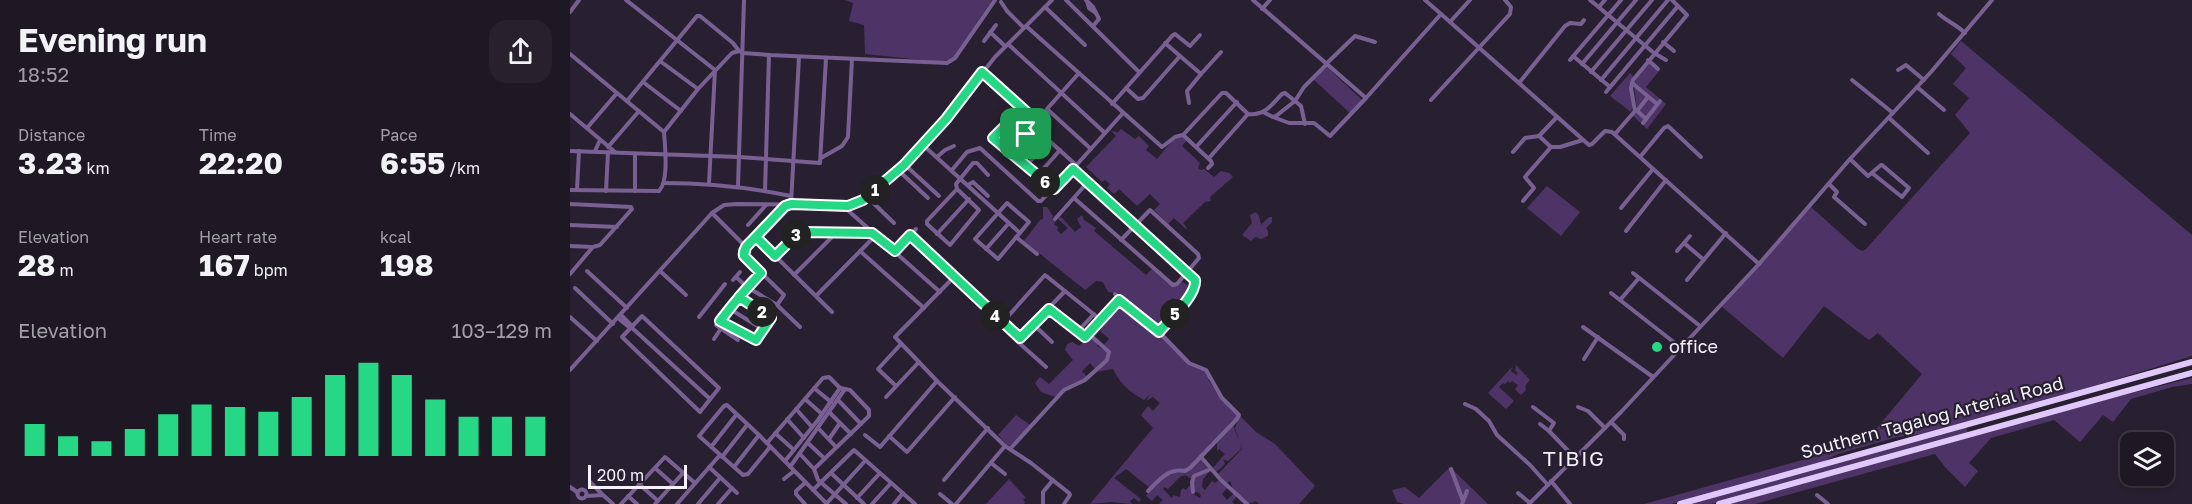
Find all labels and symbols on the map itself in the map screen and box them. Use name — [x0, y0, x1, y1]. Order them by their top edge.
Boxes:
pin — [1000, 108, 1051, 159]
pin: 6 — [1030, 167, 1060, 197]
pin: 1 — [860, 175, 890, 205]
pin: 3 — [781, 220, 811, 250]
pin: 2 — [747, 297, 777, 327]
pin: 5 — [1160, 299, 1190, 329]
pin: 4 — [980, 301, 1010, 331]
place label: office — [1669, 335, 1718, 357]
marker: office — [1650, 340, 1664, 354]
street label: Southern Tagalog Arterial Road — [1798, 371, 2065, 463]
district label: TIBIG — [1543, 445, 1605, 471]
scale bar — [588, 462, 687, 490]

